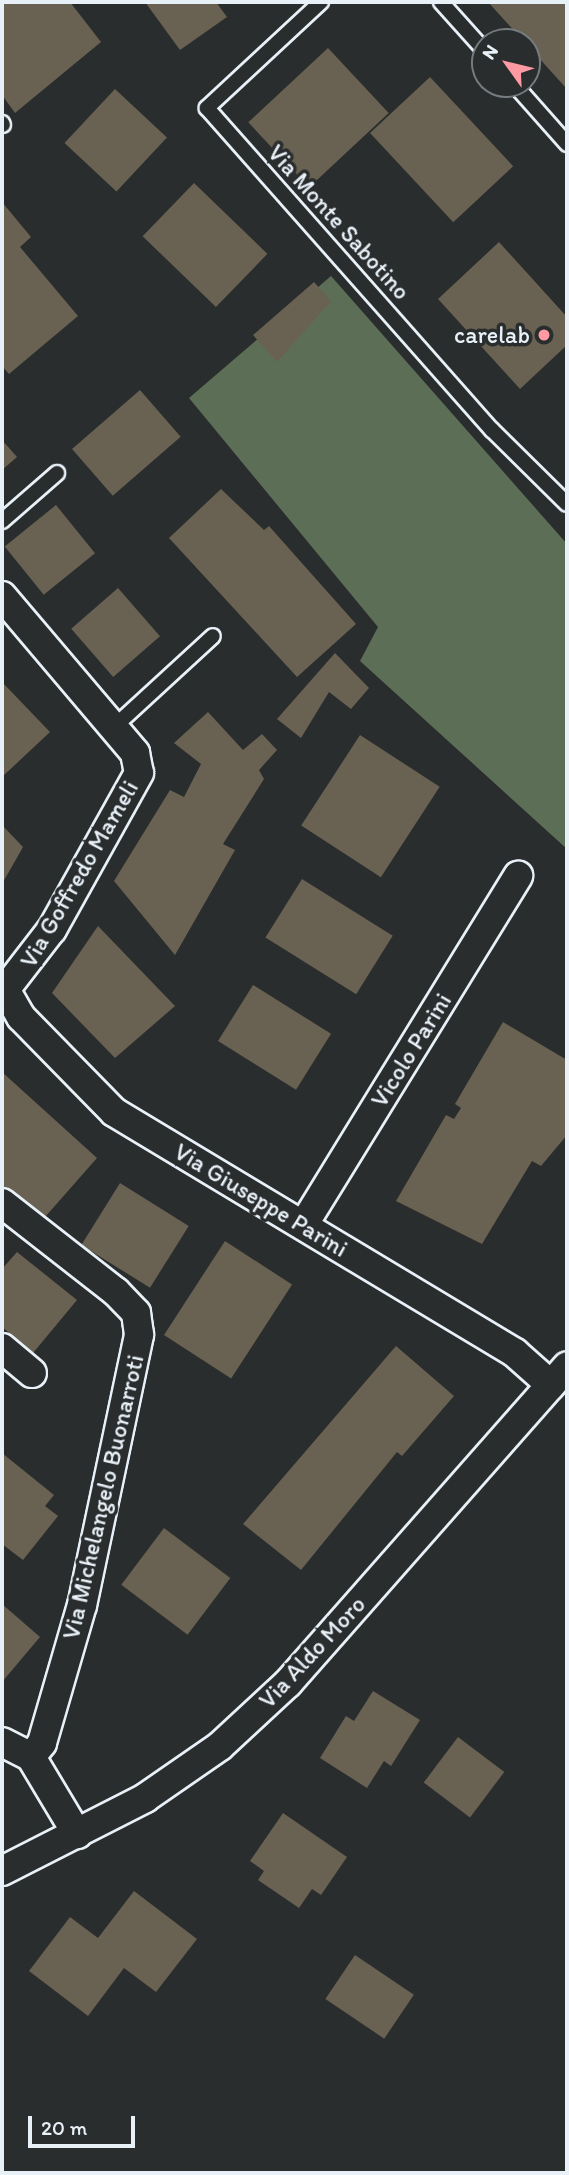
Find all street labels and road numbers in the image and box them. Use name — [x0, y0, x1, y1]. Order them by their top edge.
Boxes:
street label: Via Monte Sabotino — [262, 138, 416, 306]
street label: Via Goffredo Mameli — [14, 775, 144, 973]
street label: Vicolo Parini — [365, 988, 457, 1112]
street label: Via Giuseppe Parini — [169, 1137, 353, 1263]
street label: Via Michelangelo Buonarroti — [56, 1352, 150, 1642]
street label: Via Aldo Moro — [253, 1590, 371, 1714]

